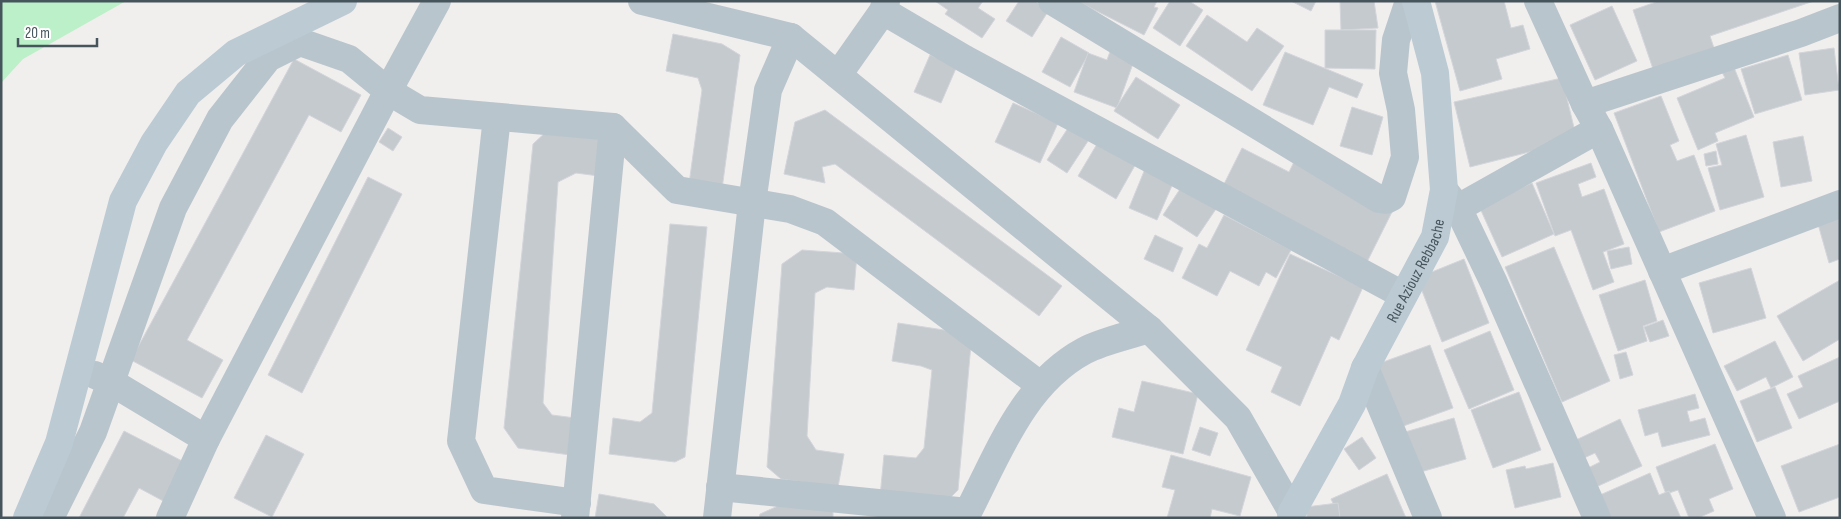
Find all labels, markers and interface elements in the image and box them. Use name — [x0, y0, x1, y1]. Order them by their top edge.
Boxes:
scale bar — [18, 15, 96, 47]
text: 20 m — [25, 24, 50, 43]
street label: Rue Aziouz Rebbache — [1383, 218, 1449, 326]

